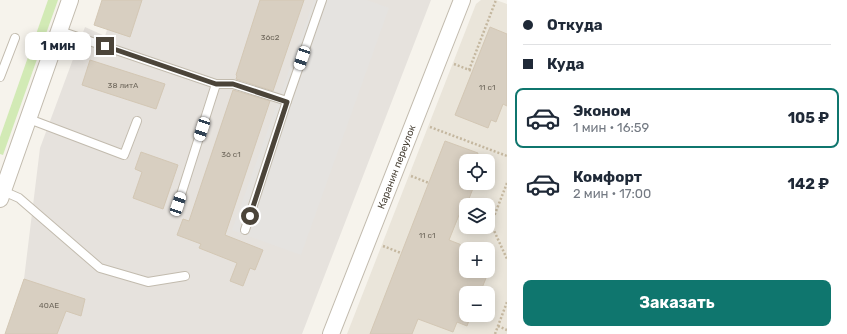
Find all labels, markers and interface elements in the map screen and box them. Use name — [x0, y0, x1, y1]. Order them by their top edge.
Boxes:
text: Откуда — [547, 16, 603, 34]
callout: 1 мин — [25, 32, 91, 60]
house number: 36c2 — [261, 33, 280, 42]
route end — [96, 37, 114, 55]
text: 1 мин — [40, 38, 76, 53]
car — [292, 45, 312, 71]
text: Куда — [547, 55, 584, 73]
house number: 38 литА — [108, 81, 139, 90]
house number: 11 с1 — [479, 83, 495, 92]
icon: car — [525, 100, 561, 136]
text: Эконом — [573, 102, 631, 120]
text: 105 ₽ — [788, 109, 829, 127]
car — [193, 116, 211, 142]
text: 1 мин · 16:59 — [573, 120, 649, 135]
street label: Каранин переулок — [375, 123, 419, 211]
house number: 36 с1 — [221, 150, 241, 159]
map controls — [459, 154, 495, 322]
button: locate — [459, 154, 495, 190]
icon: car — [525, 166, 561, 202]
text: Комфорт — [573, 168, 642, 186]
text: 142 ₽ — [788, 175, 829, 193]
text: 2 мин · 17:00 — [573, 186, 651, 201]
car — [169, 191, 187, 217]
button: layers — [459, 198, 495, 234]
route start — [241, 207, 259, 225]
house number: 11 с1 — [419, 231, 435, 240]
button: + — [459, 242, 495, 278]
button: Заказать — [523, 280, 831, 326]
button: − — [459, 286, 495, 322]
house number: 40АЕ — [39, 301, 59, 310]

